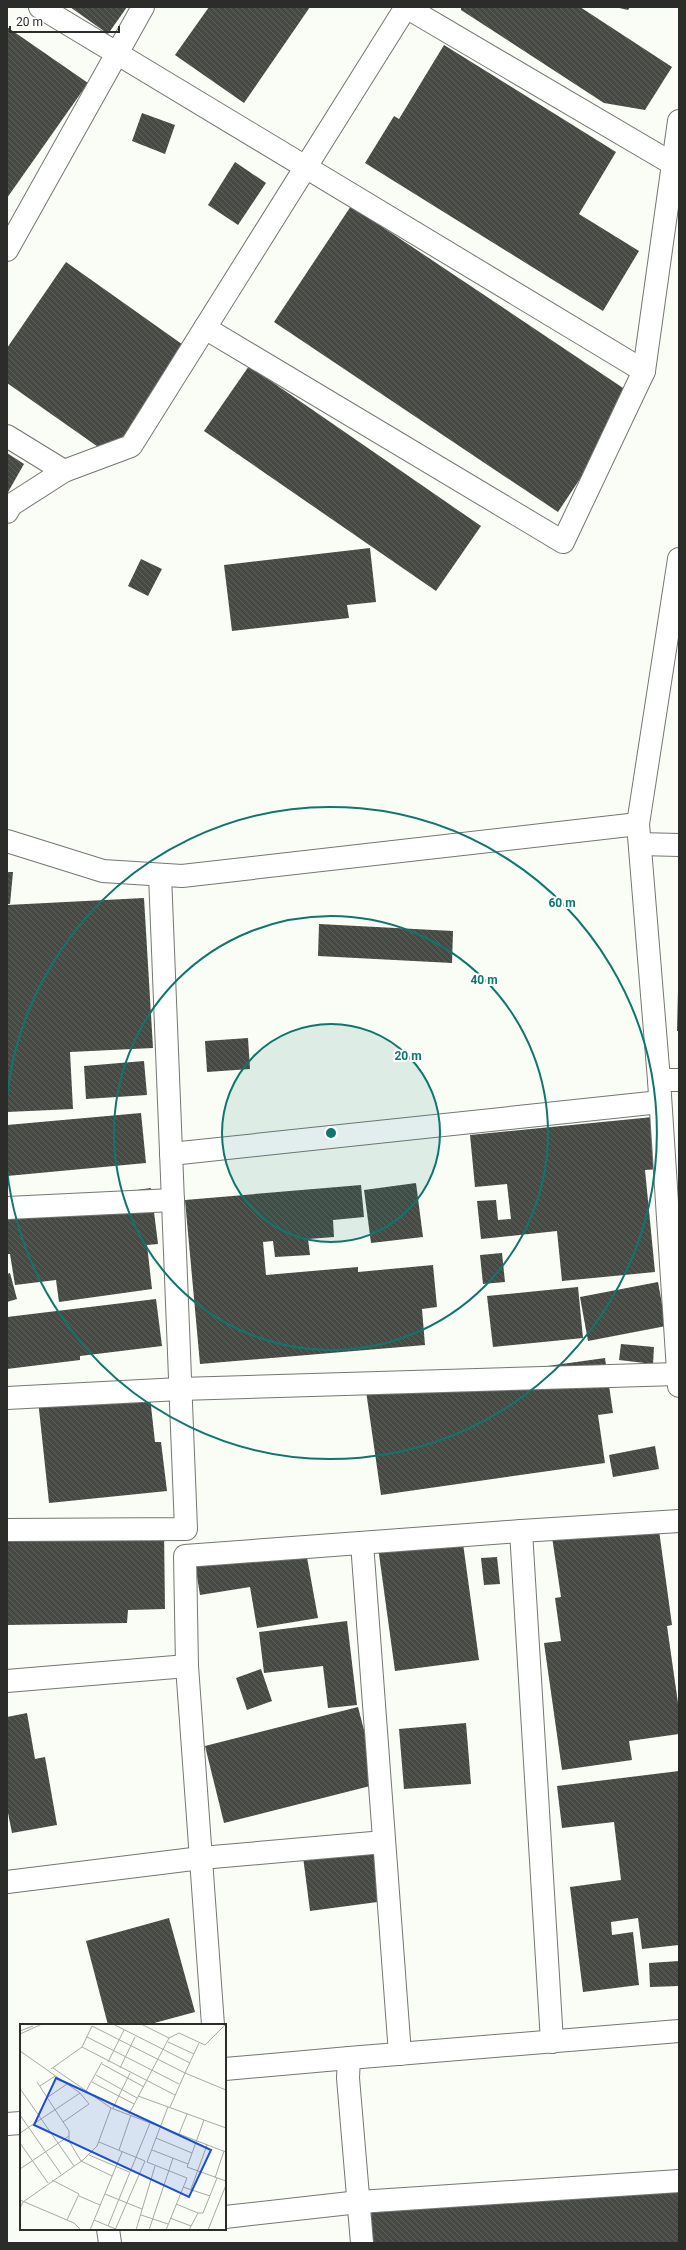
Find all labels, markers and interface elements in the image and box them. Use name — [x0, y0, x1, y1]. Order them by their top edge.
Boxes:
scale bar — [10, 8, 119, 34]
text: 20 m — [16, 15, 43, 29]
text: 60 m — [548, 896, 576, 910]
text: 40 m — [470, 973, 498, 987]
text: 20 m — [394, 1049, 422, 1063]
centre of rings — [324, 1126, 338, 1140]
inset map — [20, 2024, 226, 2230]

